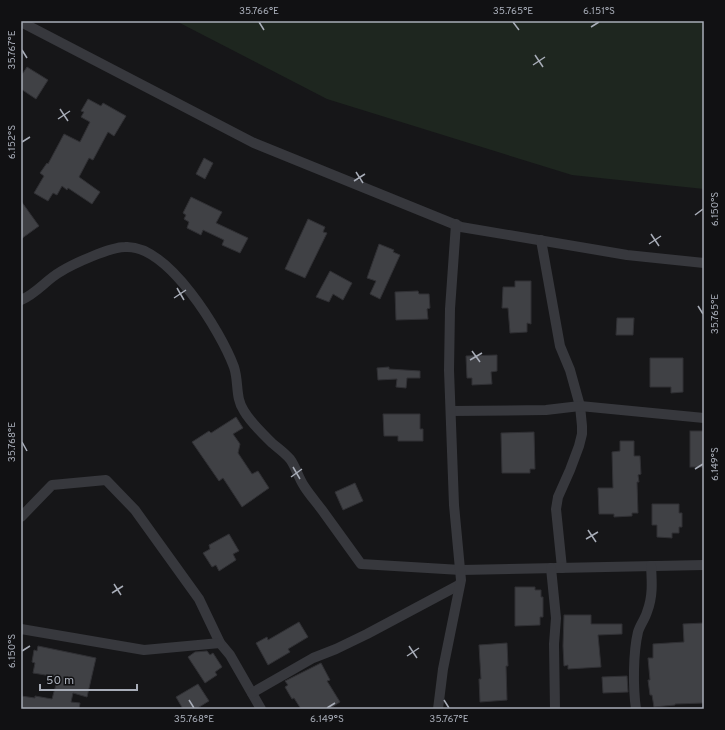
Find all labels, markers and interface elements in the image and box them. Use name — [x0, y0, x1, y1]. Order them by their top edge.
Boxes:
text: 35.766°E — [239, 5, 279, 18]
text: 35.765°E — [493, 5, 533, 18]
text: 6.151°S — [583, 5, 615, 18]
text: 35.767°E — [6, 30, 19, 70]
text: 6.152°S — [6, 125, 19, 159]
text: 6.150°S — [709, 192, 722, 226]
text: 35.765°E — [709, 294, 722, 334]
text: 35.768°E — [6, 422, 19, 462]
text: 6.149°S — [709, 447, 722, 481]
text: 6.150°S — [6, 634, 19, 668]
scale bar — [40, 666, 137, 692]
text: 50 m — [46, 673, 74, 689]
text: 35.768°E — [174, 713, 214, 726]
text: 6.149°S — [310, 713, 344, 726]
text: 35.767°E — [429, 713, 469, 726]

